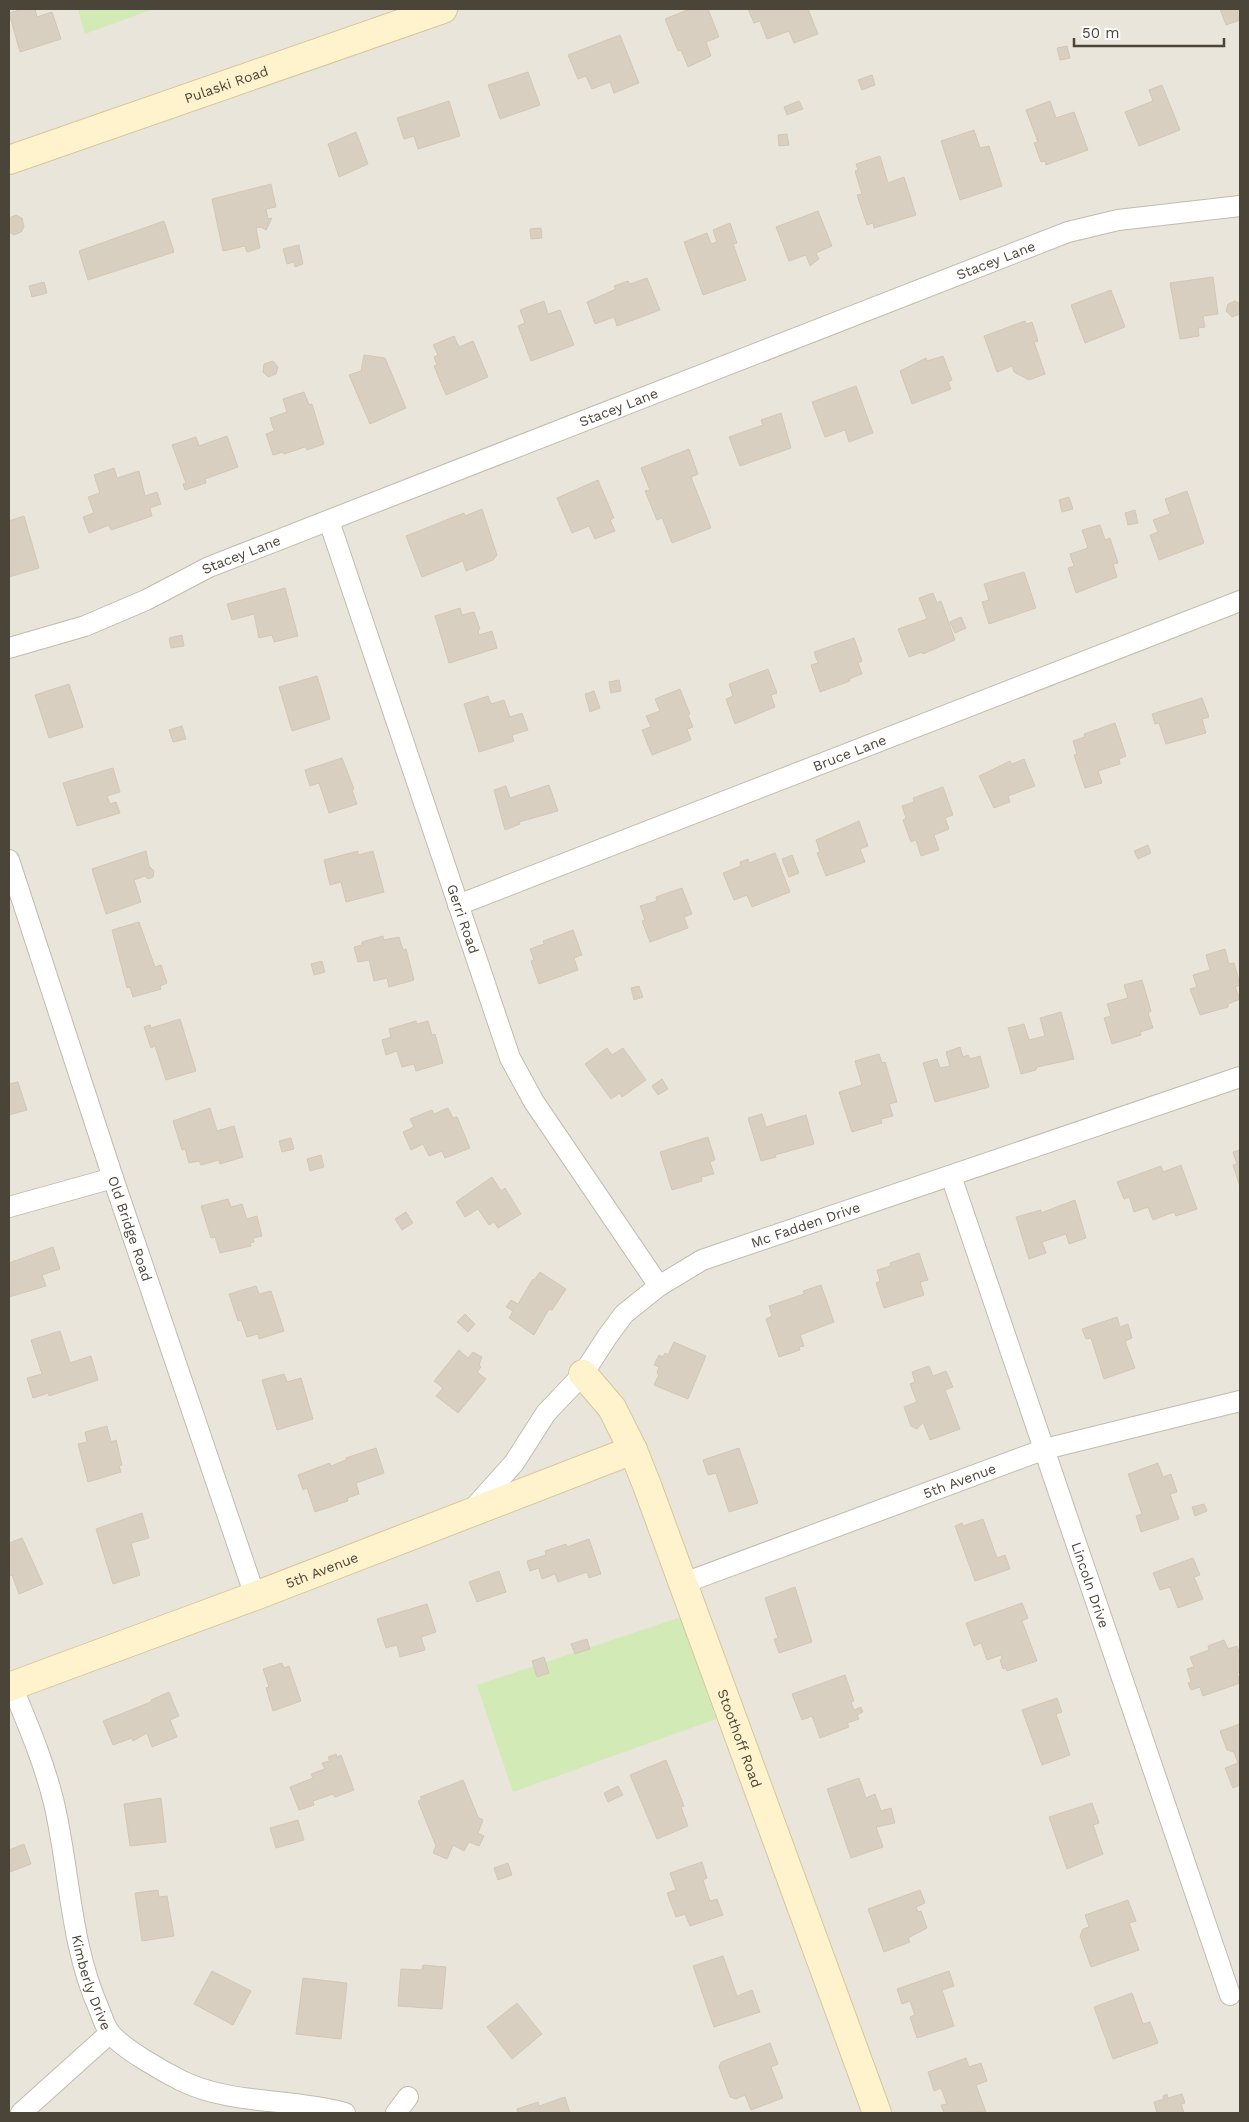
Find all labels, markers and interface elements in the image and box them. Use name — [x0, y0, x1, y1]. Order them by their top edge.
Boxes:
scale bar — [1074, 15, 1224, 47]
text: 50 m — [1082, 24, 1119, 42]
street label: Pulaski Road — [182, 62, 270, 106]
street label: Stacey Lane — [954, 238, 1037, 283]
street label: Stacey Lane — [577, 385, 660, 430]
street label: Stacey Lane — [199, 532, 283, 577]
street label: Bruce Lane — [811, 731, 888, 774]
street label: Gerri Road — [444, 882, 482, 956]
street label: Old Bridge Road — [105, 1174, 155, 1283]
street label: Mc Fadden Drive — [749, 1199, 862, 1251]
street label: 5th Avenue — [921, 1460, 998, 1501]
street label: Lincoln Drive — [1068, 1540, 1112, 1630]
street label: 5th Avenue — [283, 1549, 360, 1591]
street label: Stoothoff Road — [714, 1687, 765, 1790]
street label: Kimberly Drive — [69, 1933, 114, 2033]

